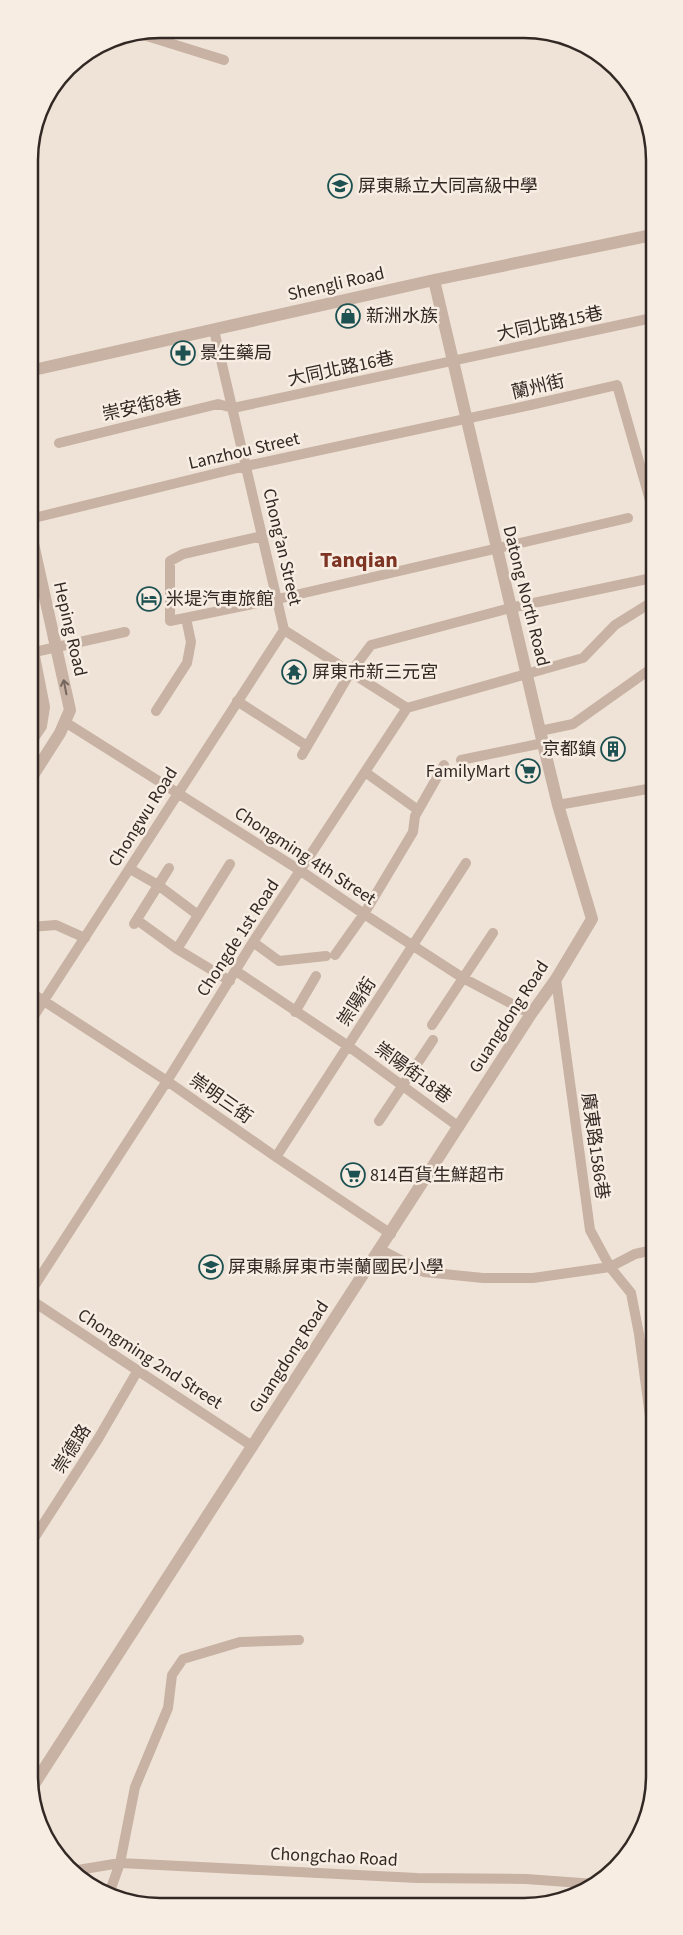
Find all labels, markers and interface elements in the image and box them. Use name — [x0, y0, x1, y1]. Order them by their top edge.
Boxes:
school or university icon: 屏東縣立大同高級中學 — [327, 173, 353, 199]
place label: 屏東縣立大同高級中學 — [358, 174, 538, 199]
street label: Shengli Road — [285, 261, 387, 307]
street label: 大同北路15巷 — [495, 301, 605, 347]
shop icon: 新洲水族 — [335, 303, 361, 329]
place label: 新洲水族 — [366, 304, 438, 329]
pharmacy icon: 景生藥局 — [170, 340, 196, 366]
place label: 景生藥局 — [200, 341, 272, 366]
street label: 大同北路16巷 — [286, 346, 396, 392]
street label: 蘭州街 — [509, 369, 567, 405]
street label: 崇安街8巷 — [100, 385, 184, 427]
street label: Lanzhou Street — [186, 426, 302, 476]
street label: Chong’an Street — [256, 486, 308, 608]
street label: Datong North Road — [496, 523, 556, 669]
district label: Tanqian — [320, 544, 398, 576]
street label: Heping Road — [47, 579, 93, 679]
hotel icon: 米堤汽車旅館 — [136, 586, 162, 612]
place label: 米堤汽車旅館 — [166, 587, 274, 612]
temple icon: 屏東市新三元宮 — [281, 659, 307, 685]
place label: 屏東市新三元宮 — [312, 660, 438, 685]
one-way arrow — [60, 679, 69, 695]
building icon: 京都鎮 — [600, 736, 626, 762]
place label: 京都鎮 — [542, 737, 596, 762]
supermarket icon: FamilyMart — [515, 758, 541, 784]
place label: FamilyMart — [426, 759, 510, 784]
street label: Chongwu Road — [102, 762, 184, 872]
street label: Chongming 4th Street — [229, 801, 381, 911]
street label: Chongde 1st Road — [191, 874, 285, 1002]
street label: Guangdong Road — [463, 956, 555, 1078]
street label: 崇陽街 — [332, 973, 382, 1031]
street label: 崇陽街18巷 — [369, 1036, 457, 1110]
street label: 崇明三街 — [184, 1068, 258, 1130]
street label: 廣東路1586巷 — [575, 1091, 615, 1201]
supermarket icon: 814百貨生鮮超市 — [340, 1162, 366, 1188]
place label: 814百貨生鮮超市 — [370, 1163, 505, 1188]
school or university icon: 屏東縣屏東市崇蘭國民小學 — [198, 1254, 224, 1280]
place label: 屏東縣屏東市崇蘭國民小學 — [228, 1255, 444, 1280]
street label: Guangdong Road — [243, 1296, 335, 1418]
street label: Chongming 2nd Street — [73, 1303, 227, 1415]
street label: 崇德路 — [47, 1419, 97, 1479]
street label: Chongchao Road — [270, 1841, 398, 1873]

